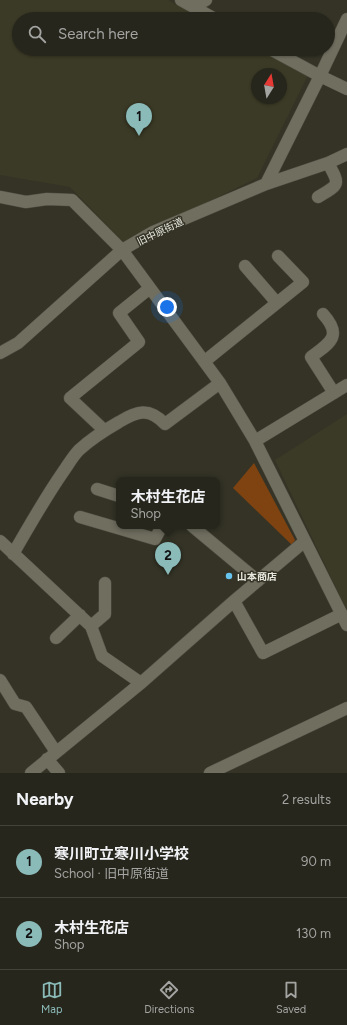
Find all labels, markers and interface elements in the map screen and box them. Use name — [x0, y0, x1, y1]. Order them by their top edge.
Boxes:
search box — [12, 12, 335, 56]
icon: search — [26, 23, 48, 45]
text: Search here — [58, 25, 138, 43]
north arrow — [251, 68, 287, 104]
pin: 1 — [126, 103, 152, 136]
street label: 旧中原街道 — [135, 215, 186, 248]
your location — [157, 297, 177, 317]
popup — [116, 477, 220, 529]
text: 木村生花店 — [130, 488, 206, 506]
text: Shop — [130, 506, 161, 521]
pin: 2 — [155, 542, 181, 575]
place label: 山本商店 — [237, 570, 277, 583]
marker: 山本商店 — [224, 571, 234, 581]
text: Nearby — [16, 789, 74, 809]
text: 2 results — [282, 792, 331, 807]
text: 寒川町立寒川小学校 — [54, 845, 189, 863]
text: 1 — [26, 854, 32, 869]
text: 90 m — [301, 854, 331, 869]
text: School · 旧中原街道 — [54, 866, 169, 881]
text: 木村生花店 — [54, 919, 129, 937]
text: 2 — [25, 926, 33, 941]
text: 130 m — [296, 926, 331, 941]
text: Shop — [54, 937, 84, 952]
tab: Map — [41, 979, 63, 1016]
tab: Directions — [144, 979, 194, 1016]
tab: Saved — [276, 979, 306, 1016]

